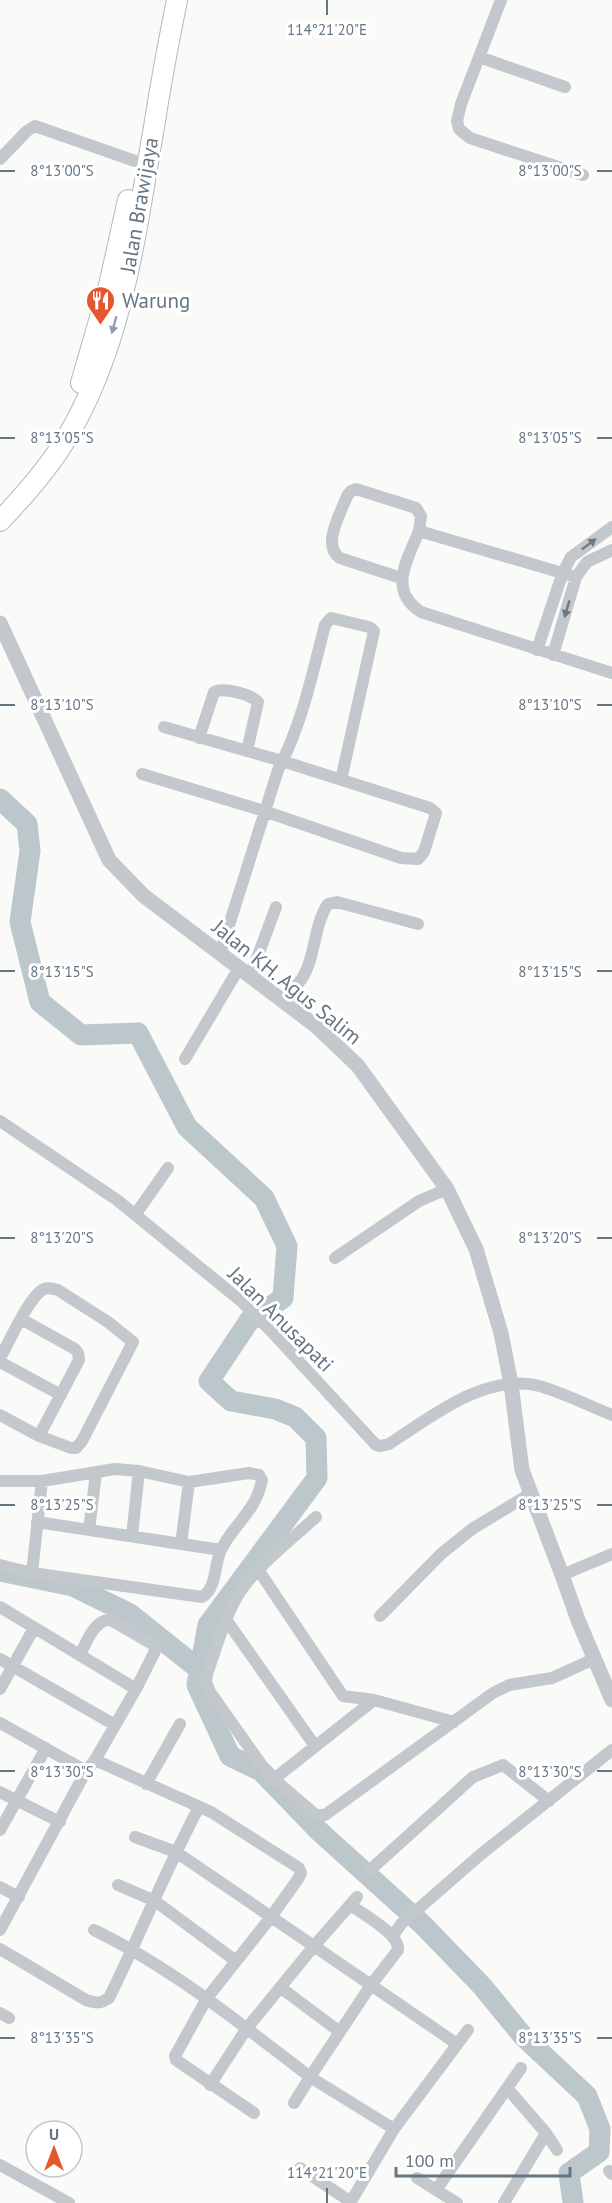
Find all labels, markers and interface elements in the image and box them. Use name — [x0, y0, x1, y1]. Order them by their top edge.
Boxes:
text: 114°21'20"E — [287, 20, 367, 39]
street label: Jalan Brawijaya — [114, 135, 164, 276]
text: 8°13'00"S — [30, 161, 94, 180]
text: 8°13'00"S — [518, 161, 582, 180]
restaurant icon: Warung — [85, 284, 117, 326]
place label: Warung — [122, 287, 190, 314]
one-way arrow — [109, 316, 119, 334]
text: 8°13'05"S — [30, 428, 94, 447]
text: 8°13'05"S — [518, 428, 582, 447]
one-way arrow — [581, 538, 596, 550]
one-way arrow — [562, 600, 571, 618]
text: 8°13'10"S — [30, 695, 94, 714]
text: 8°13'10"S — [518, 695, 582, 714]
street label: Jalan KH. Agus Salim — [206, 913, 367, 1050]
text: 8°13'15"S — [30, 962, 94, 981]
text: 8°13'15"S — [518, 962, 582, 981]
text: 8°13'20"S — [30, 1228, 94, 1247]
text: 8°13'20"S — [518, 1228, 582, 1247]
street label: Jalan Anusapati — [222, 1260, 339, 1377]
text: 8°13'25"S — [30, 1495, 94, 1514]
text: 8°13'25"S — [518, 1495, 582, 1514]
text: 8°13'30"S — [30, 1762, 94, 1781]
text: 8°13'30"S — [518, 1762, 582, 1781]
text: 8°13'35"S — [30, 2028, 94, 2047]
text: 8°13'35"S — [518, 2028, 582, 2047]
north arrow — [24, 2119, 84, 2179]
text: U — [49, 2124, 59, 2144]
scale bar — [396, 2140, 570, 2178]
text: 100 m — [405, 2149, 454, 2172]
text: 114°21'20"E — [287, 2163, 367, 2182]

